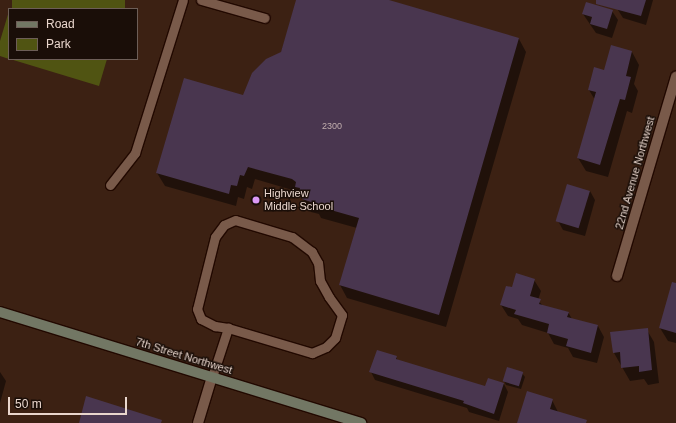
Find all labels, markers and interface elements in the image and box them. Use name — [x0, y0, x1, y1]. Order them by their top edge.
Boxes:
legend — [8, 8, 138, 60]
text: Road — [46, 17, 75, 31]
text: Park — [46, 37, 71, 51]
street label: 22nd Avenue Northwest — [613, 115, 657, 231]
house number: 2300 — [322, 121, 342, 131]
place label: Highview Middle School — [264, 187, 333, 213]
marker: Highview Middle School — [251, 195, 261, 205]
street label: 7th Street Northwest — [134, 335, 234, 377]
scale bar — [10, 389, 129, 415]
text: 50 m — [15, 397, 42, 411]

